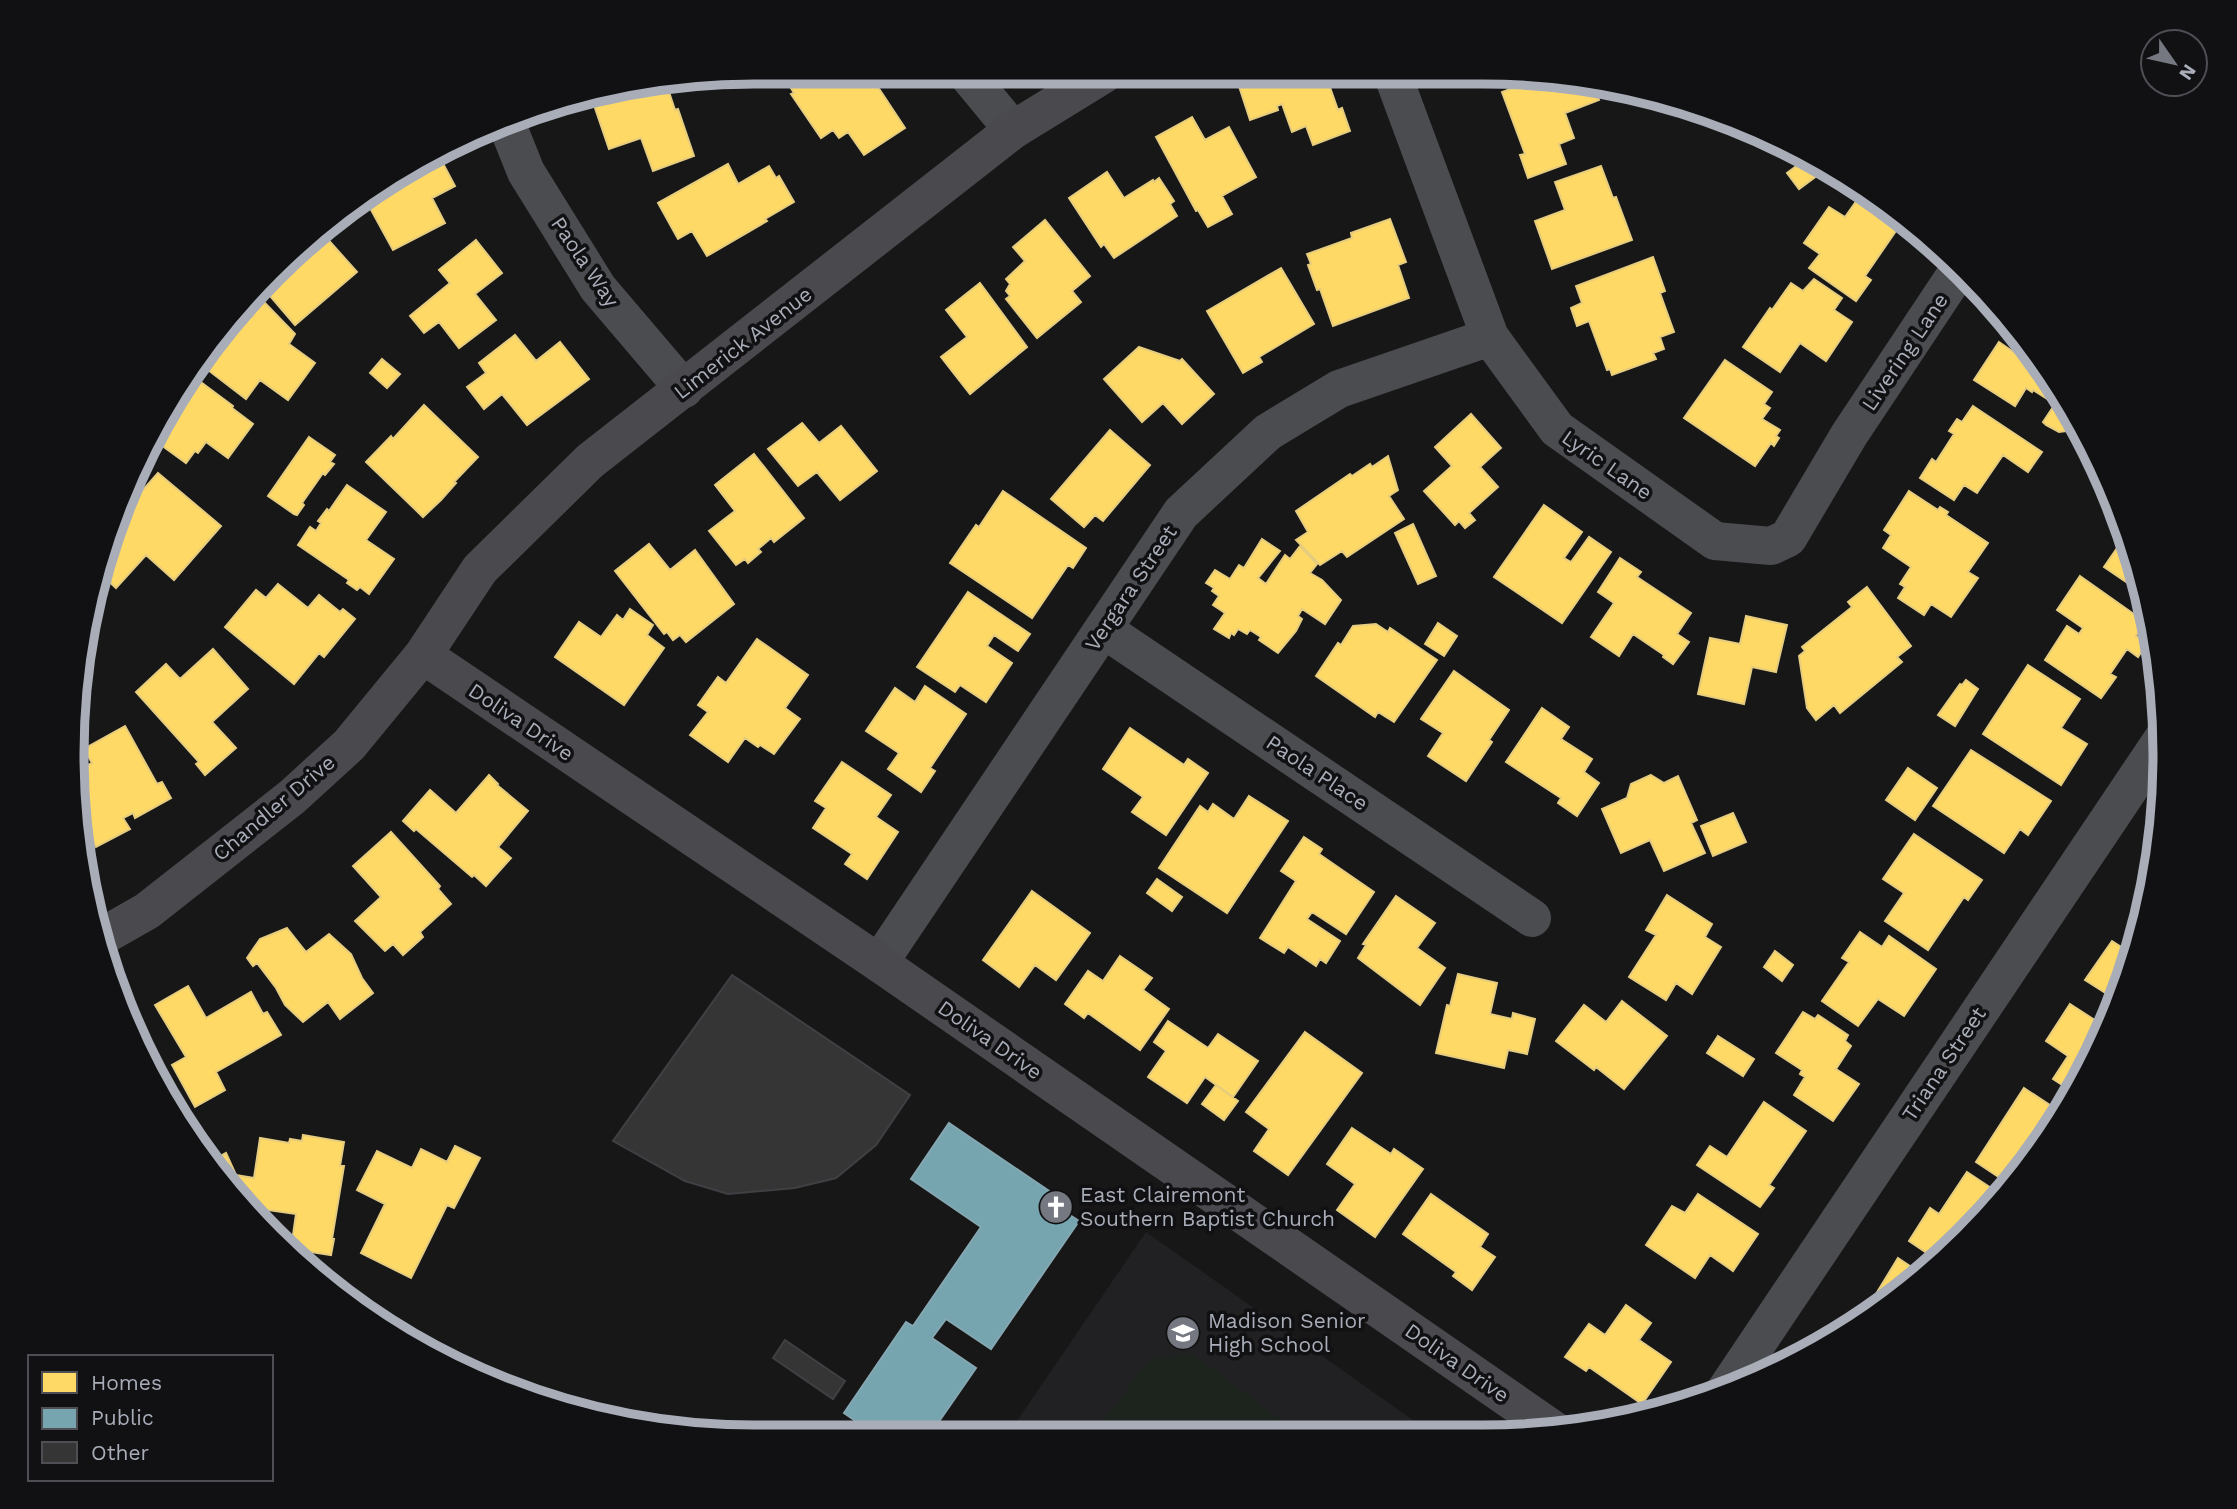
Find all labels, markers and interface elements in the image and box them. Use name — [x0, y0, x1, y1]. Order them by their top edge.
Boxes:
north arrow — [2139, 28, 2209, 98]
text: N — [2174, 60, 2201, 84]
street label: Paola Way — [546, 212, 625, 312]
street label: Limerick Avenue — [669, 281, 817, 404]
street label: Livering Lane — [1856, 288, 1953, 415]
street label: Lyric Lane — [1557, 424, 1657, 505]
street label: Vergara Street — [1079, 520, 1182, 655]
street label: Doliva Drive — [464, 677, 579, 766]
street label: Paola Place — [1262, 729, 1373, 816]
street label: Chandler Drive — [208, 749, 340, 866]
street label: Doliva Drive — [933, 995, 1047, 1085]
street label: Triana Street — [1896, 1002, 1991, 1125]
place label: East Clairemont Southern Baptist Church — [1080, 1182, 1335, 1231]
church icon: East Clairemont Southern Baptist Church — [1037, 1188, 1075, 1226]
place label: Madison Senior High School — [1208, 1308, 1366, 1357]
school or university icon: Madison Senior High School — [1164, 1314, 1202, 1352]
street label: Doliva Drive — [1400, 1318, 1514, 1408]
legend — [28, 1355, 273, 1481]
text: Homes — [91, 1370, 162, 1395]
text: Public — [91, 1405, 154, 1430]
text: Other — [91, 1440, 150, 1465]

